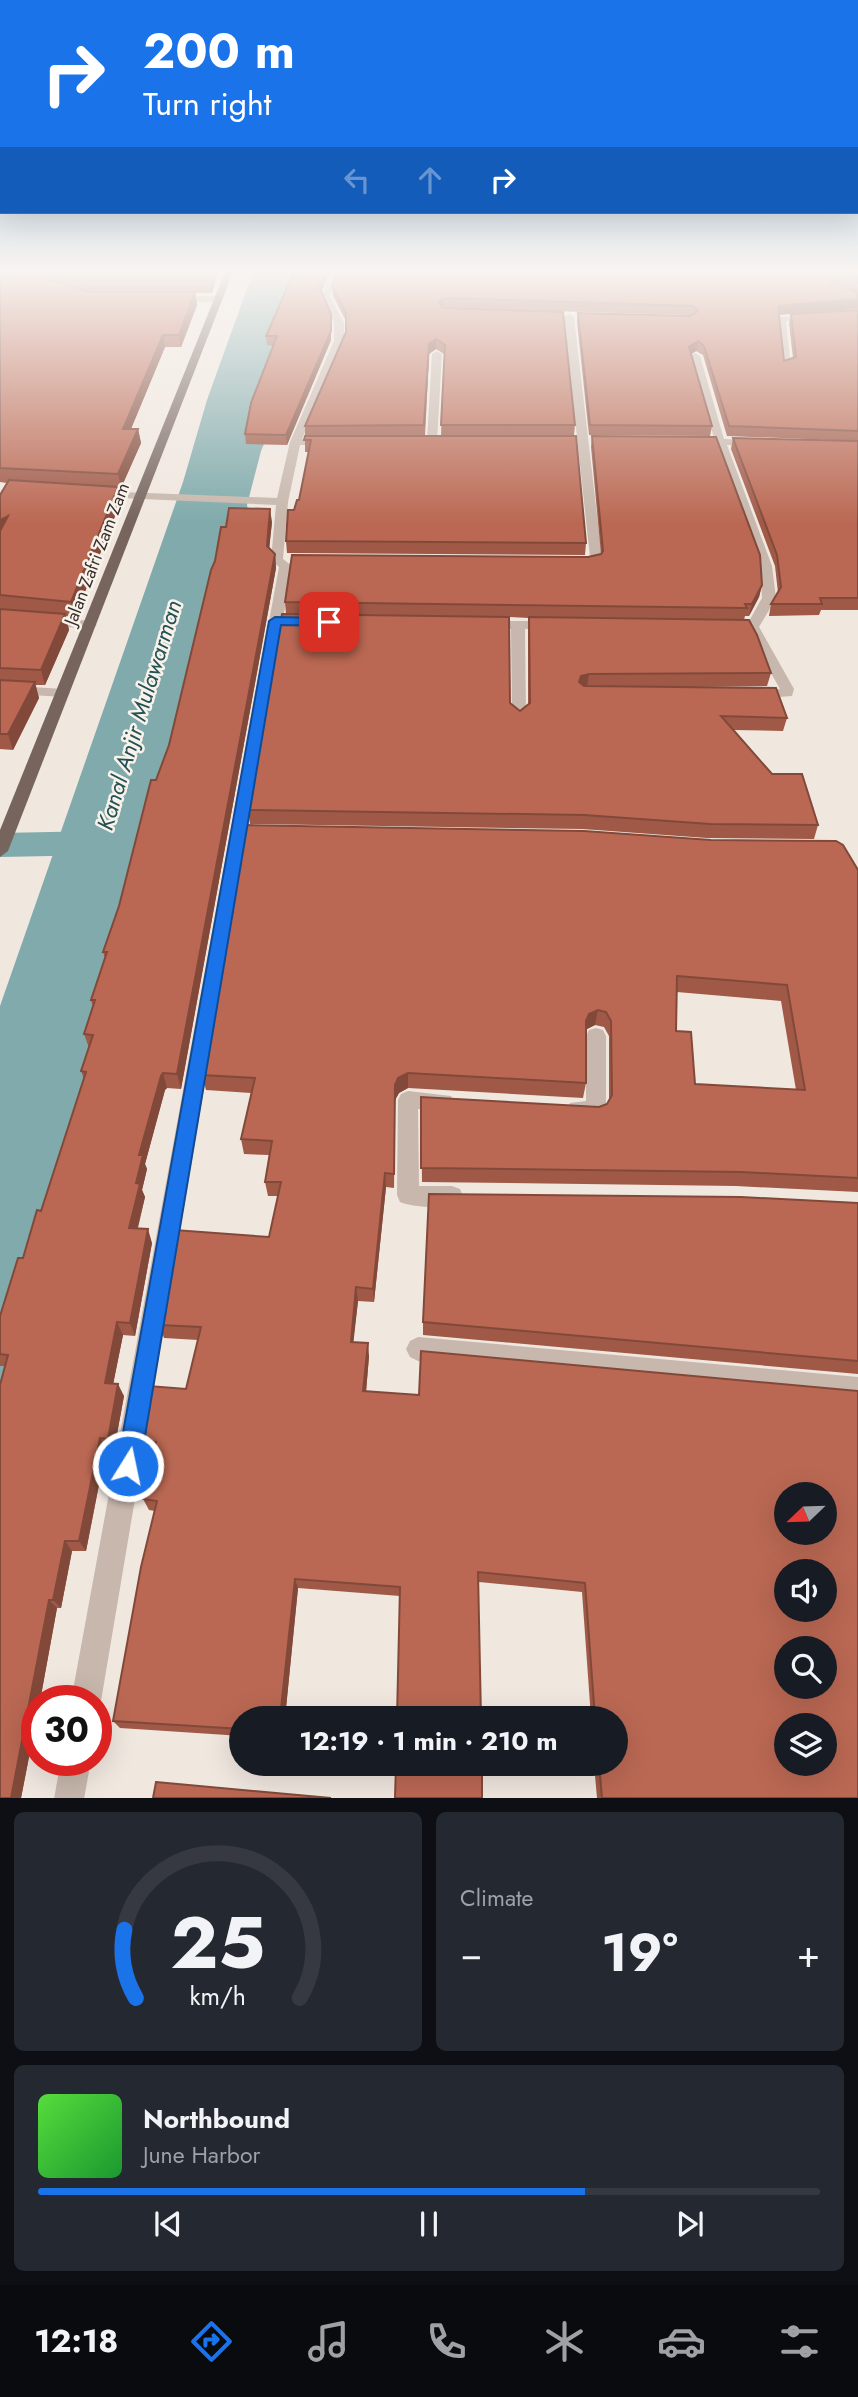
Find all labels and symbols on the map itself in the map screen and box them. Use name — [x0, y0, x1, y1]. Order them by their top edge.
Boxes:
street label: Jalan Zafri Zam Zam — [57, 479, 136, 631]
pin — [299, 592, 359, 652]
water label: Kanal Anjir Mulawarman — [88, 596, 190, 834]
position arrow — [91, 1429, 165, 1503]
north arrow — [774, 1482, 836, 1545]
speed limit sign: 30 — [21, 1685, 112, 1776]

